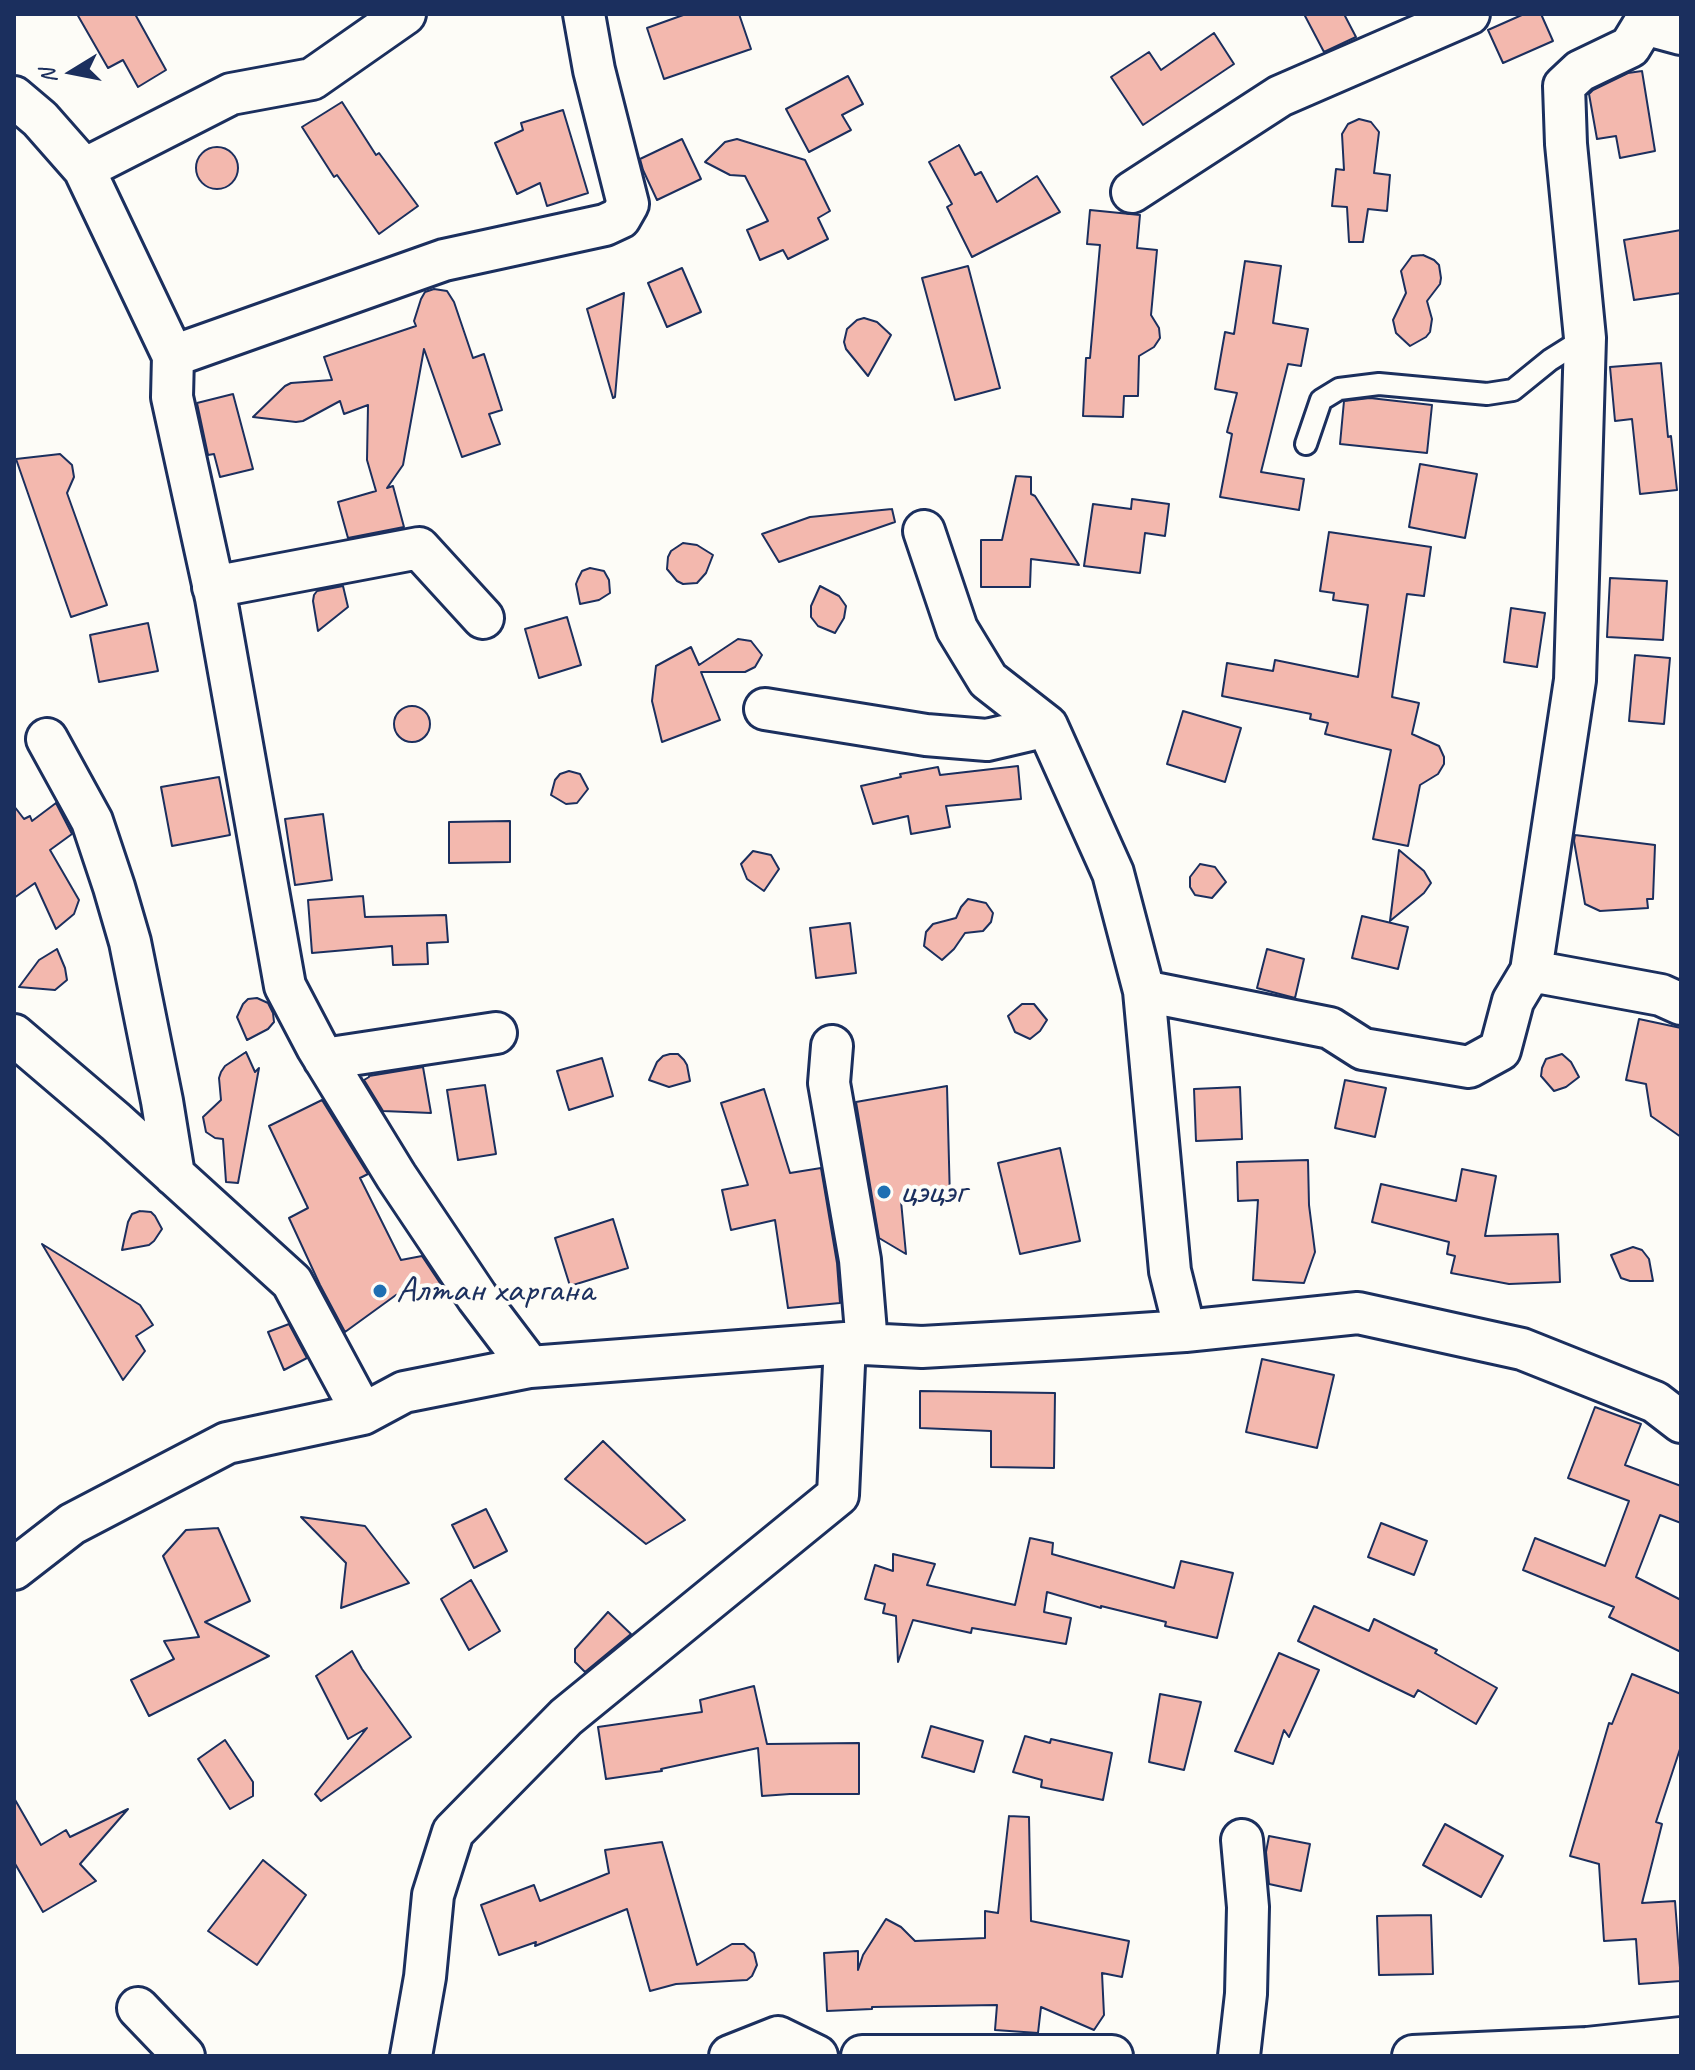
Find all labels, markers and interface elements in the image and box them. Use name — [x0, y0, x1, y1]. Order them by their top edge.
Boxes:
north arrow — [32, 32, 112, 112]
text: N — [33, 67, 63, 85]
place label: цэцэг — [900, 1169, 966, 1215]
marker: цэцэг — [875, 1183, 893, 1201]
place label: Алтан харгана — [396, 1268, 594, 1314]
marker: Алтан харгана — [371, 1282, 389, 1300]

